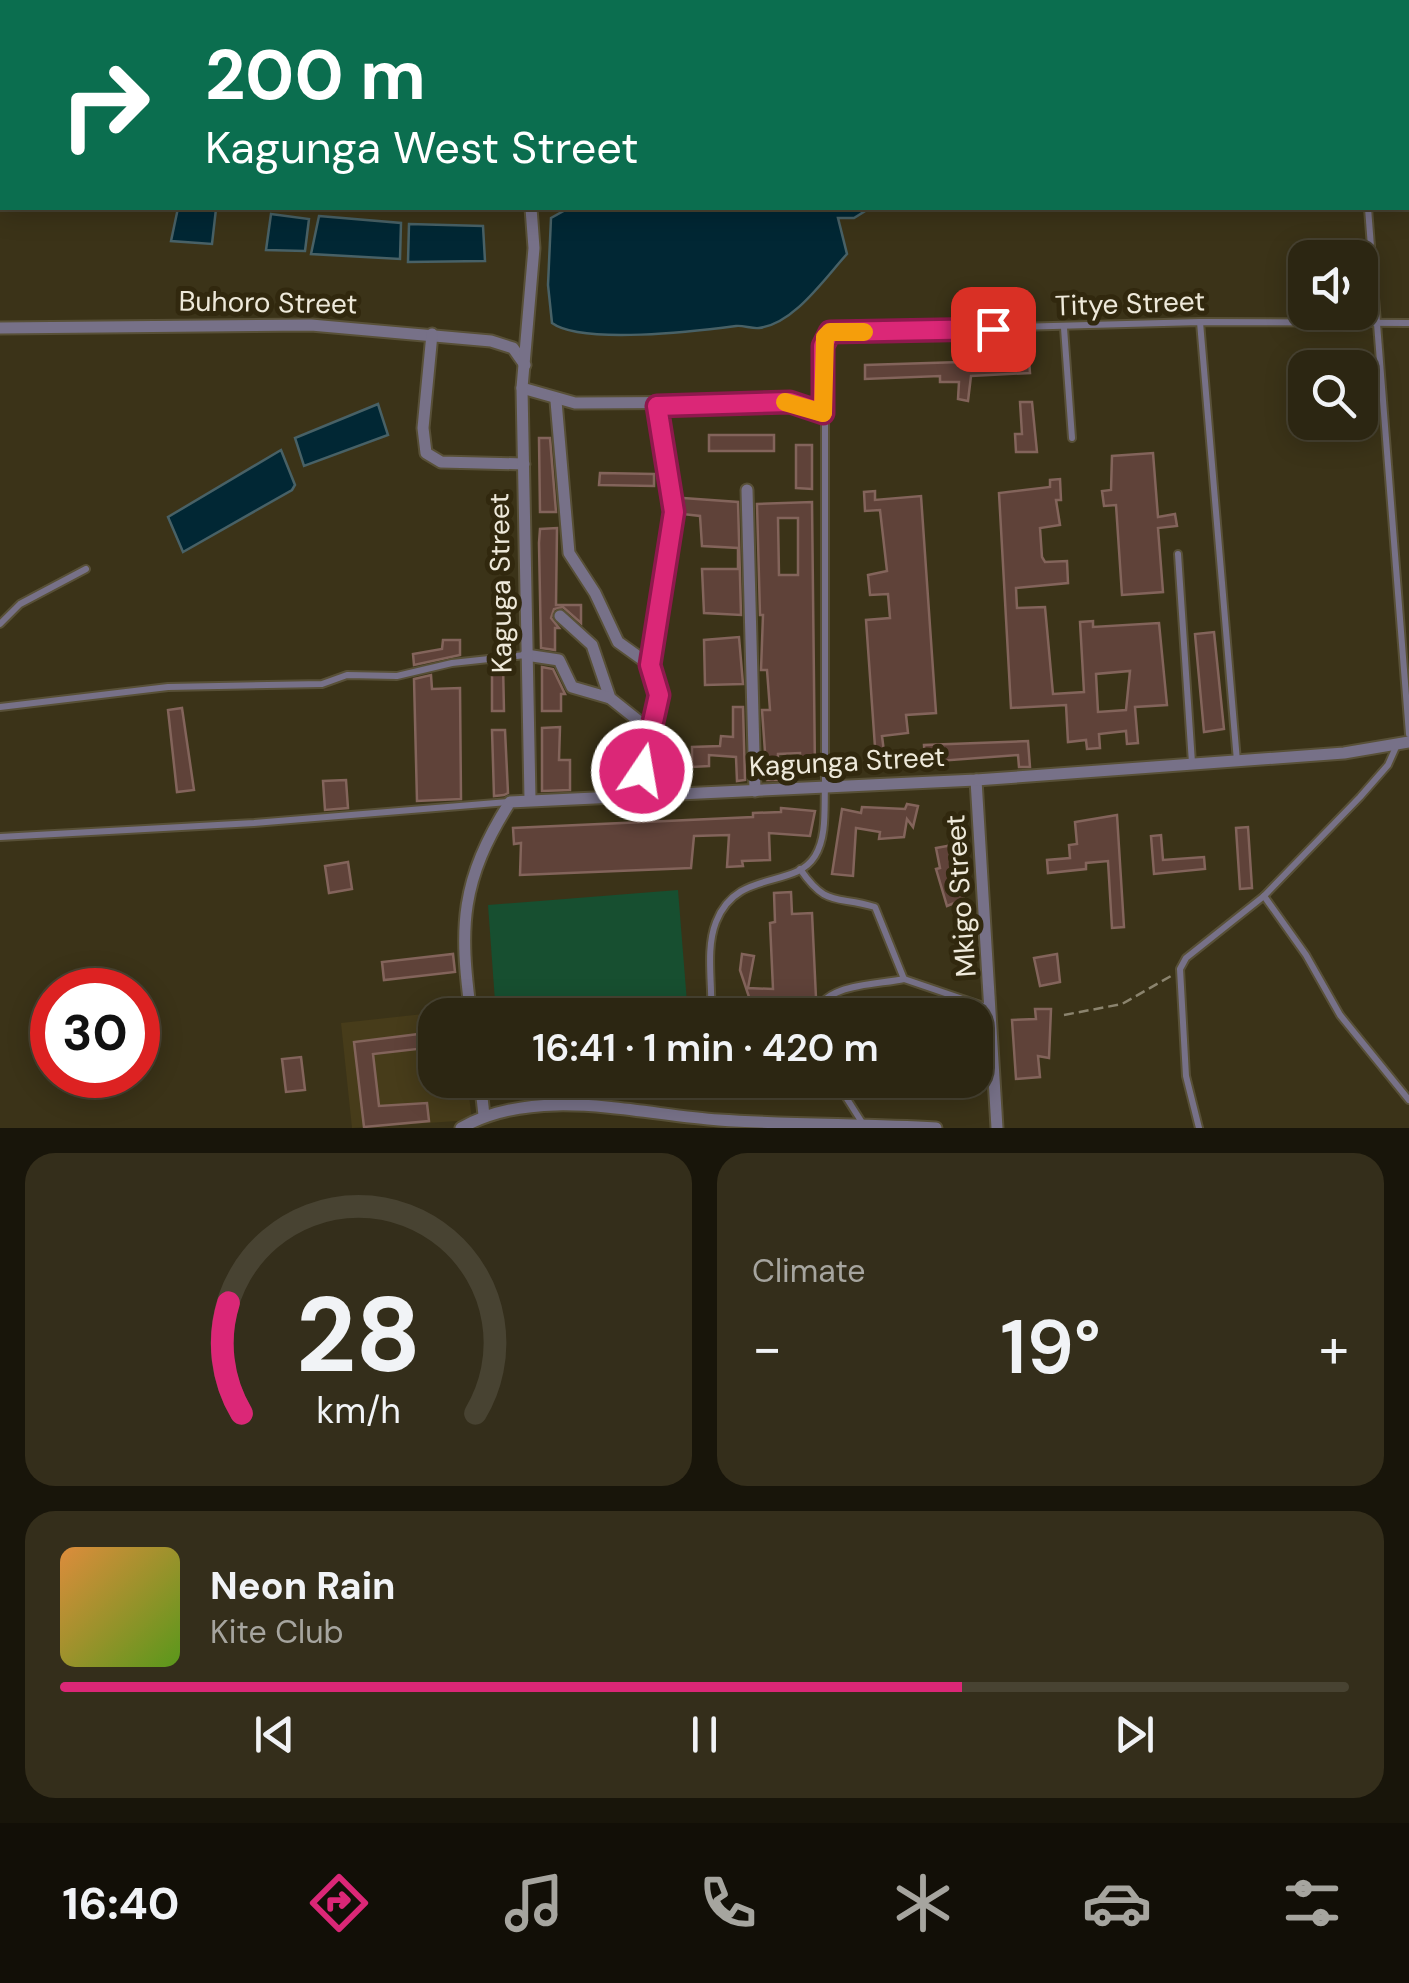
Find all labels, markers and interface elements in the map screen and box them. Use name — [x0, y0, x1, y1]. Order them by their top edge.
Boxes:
text: 200 m — [205, 30, 426, 121]
icon: right — [40, 40, 170, 170]
text: Kagunga West Street — [205, 118, 639, 177]
map controls — [1288, 240, 1378, 440]
button: sound — [1288, 240, 1378, 330]
street label: Buhoro Street — [178, 282, 358, 323]
street label: Titye Street — [1054, 282, 1206, 325]
pin — [951, 287, 1036, 372]
icon: arrive — [966, 302, 1021, 357]
button: search — [1288, 350, 1378, 440]
street label: Kaguga Street — [480, 493, 521, 673]
position arrow — [590, 719, 694, 823]
street label: Kagunga Street — [748, 738, 946, 785]
street label: Mkigo Street — [936, 813, 985, 978]
speed limit sign: 30 — [30, 968, 160, 1098]
text: 16:41 · 1 min · 420 m — [532, 1023, 879, 1073]
text: Climate — [752, 1250, 866, 1292]
text: 28 — [296, 1268, 421, 1403]
text: 19° — [1000, 1299, 1101, 1396]
text: − — [752, 1312, 782, 1384]
text: + — [1319, 1312, 1349, 1384]
text: km/h — [316, 1388, 401, 1434]
text: Neon Rain — [210, 1561, 395, 1611]
text: Kite Club — [210, 1611, 344, 1653]
icon: previous — [247, 1707, 302, 1762]
icon: pause — [677, 1707, 732, 1762]
icon: next — [1107, 1707, 1162, 1762]
icon: directions — [304, 1868, 374, 1938]
icon: music — [499, 1868, 569, 1938]
icon: phone — [693, 1868, 763, 1938]
icon: climate — [888, 1868, 958, 1938]
icon: car — [1082, 1868, 1152, 1938]
icon: filters — [1277, 1868, 1347, 1938]
text: 16:40 — [62, 1874, 180, 1933]

